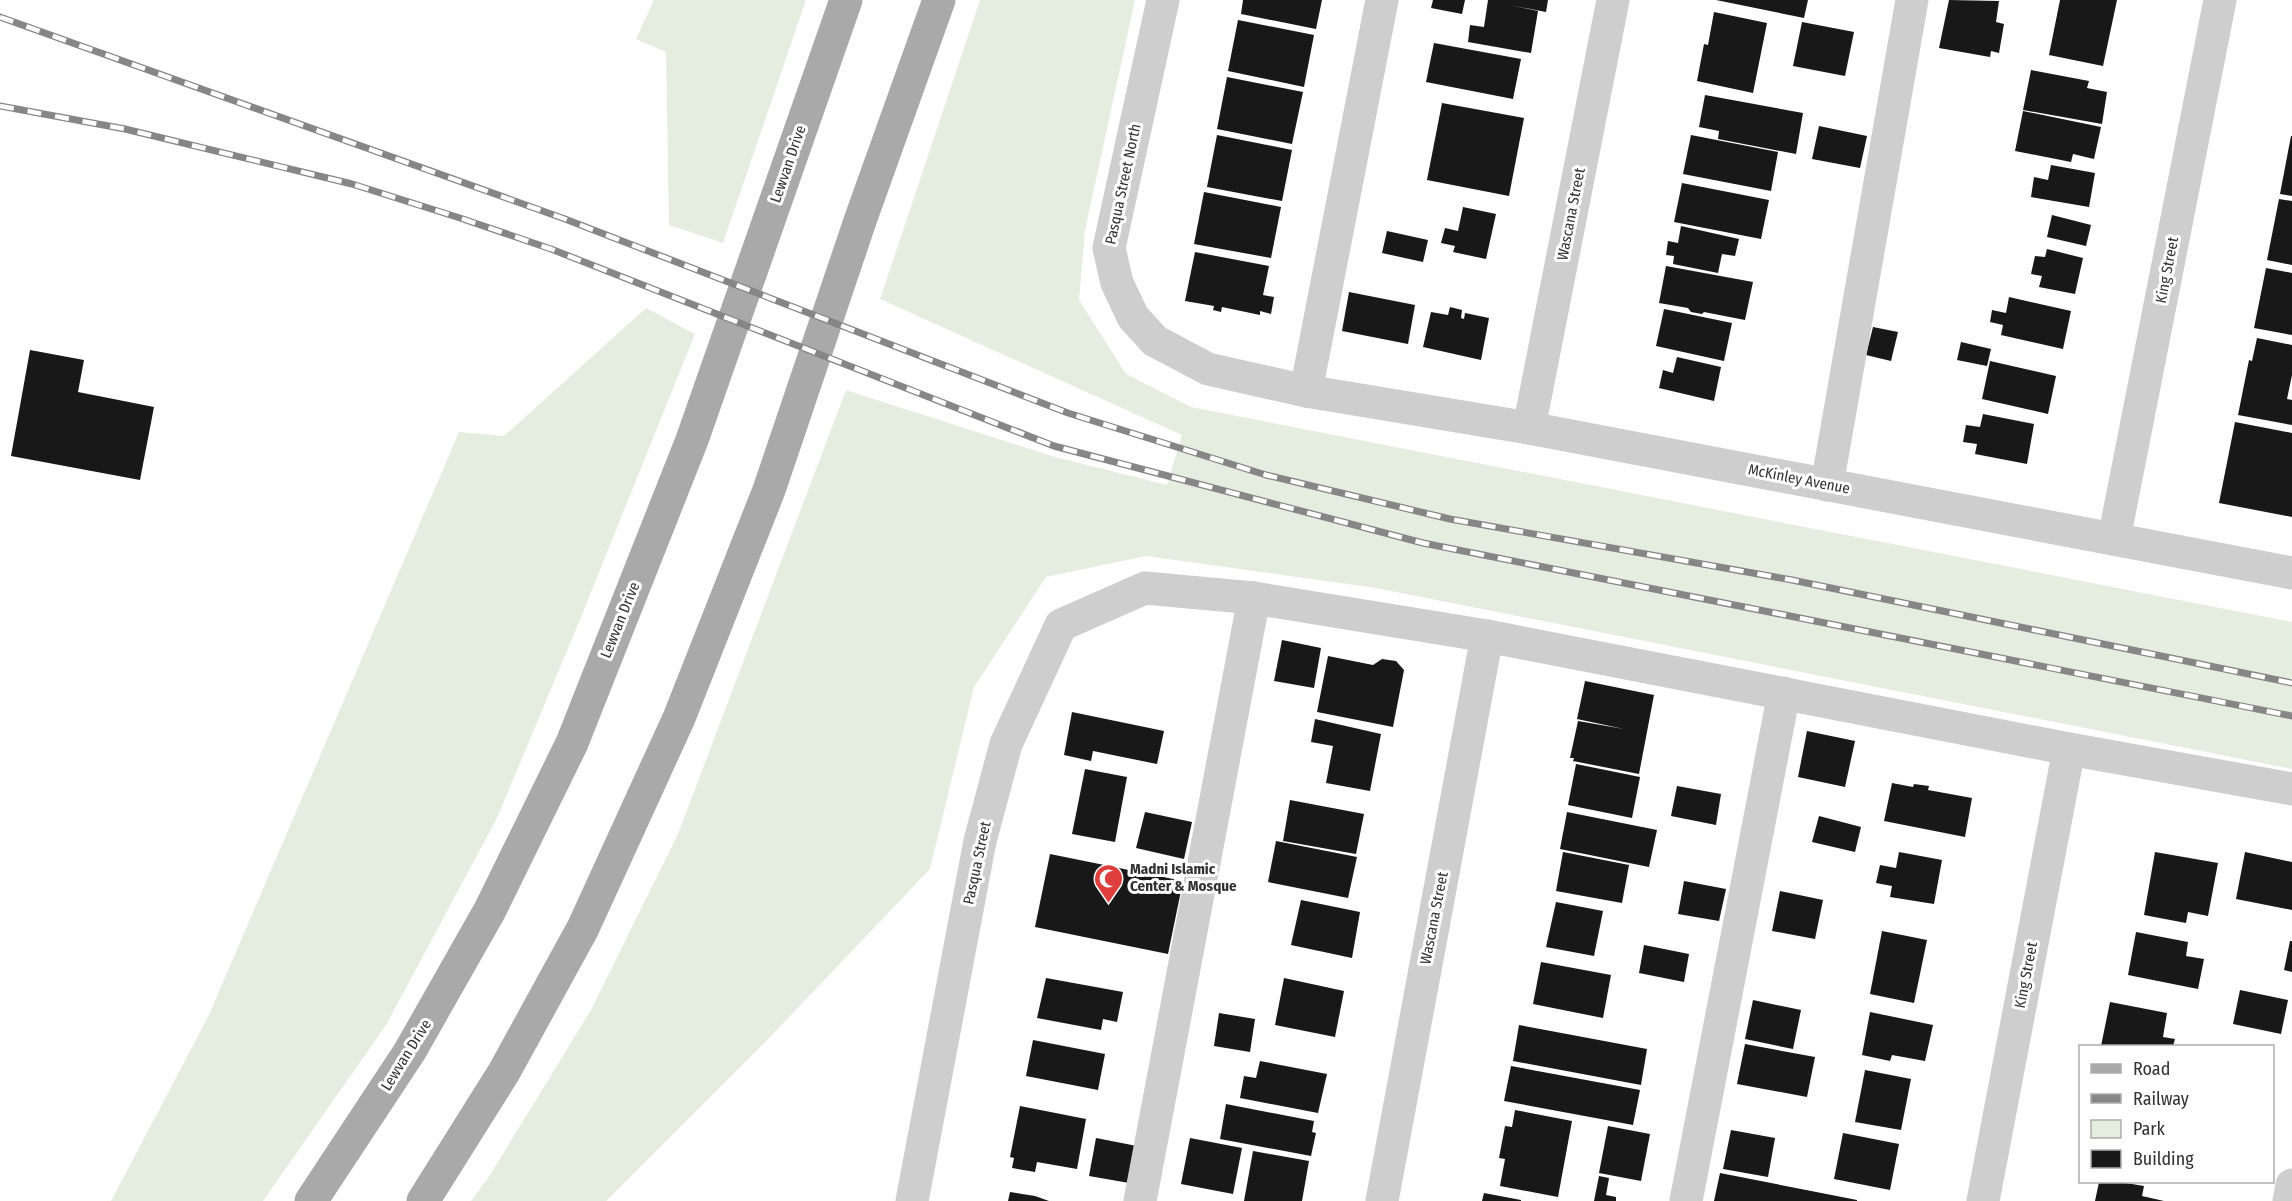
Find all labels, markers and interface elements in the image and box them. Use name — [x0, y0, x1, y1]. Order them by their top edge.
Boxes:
street label: Pasqua Street North — [1101, 122, 1145, 246]
street label: Lewvan Drive — [766, 123, 810, 205]
street label: Wascana Street — [1553, 166, 1589, 262]
street label: King Street — [2152, 235, 2182, 305]
street label: McKinley Avenue — [1747, 460, 1851, 498]
street label: Lewvan Drive — [597, 579, 643, 661]
street label: Pasqua Street — [959, 820, 995, 906]
place label: Madni Islamic Center & Mosque — [1130, 860, 1237, 895]
mosque icon: Madni Islamic Center & Mosque — [1093, 862, 1125, 904]
street label: Wascana Street — [1416, 870, 1452, 966]
street label: King Street — [2011, 940, 2041, 1010]
street label: Lewvan Drive — [377, 1016, 435, 1094]
legend — [2079, 1045, 2274, 1183]
text: Road — [2133, 1058, 2170, 1080]
text: Railway — [2133, 1088, 2189, 1110]
text: Park — [2133, 1118, 2166, 1140]
text: Building — [2133, 1148, 2194, 1170]

